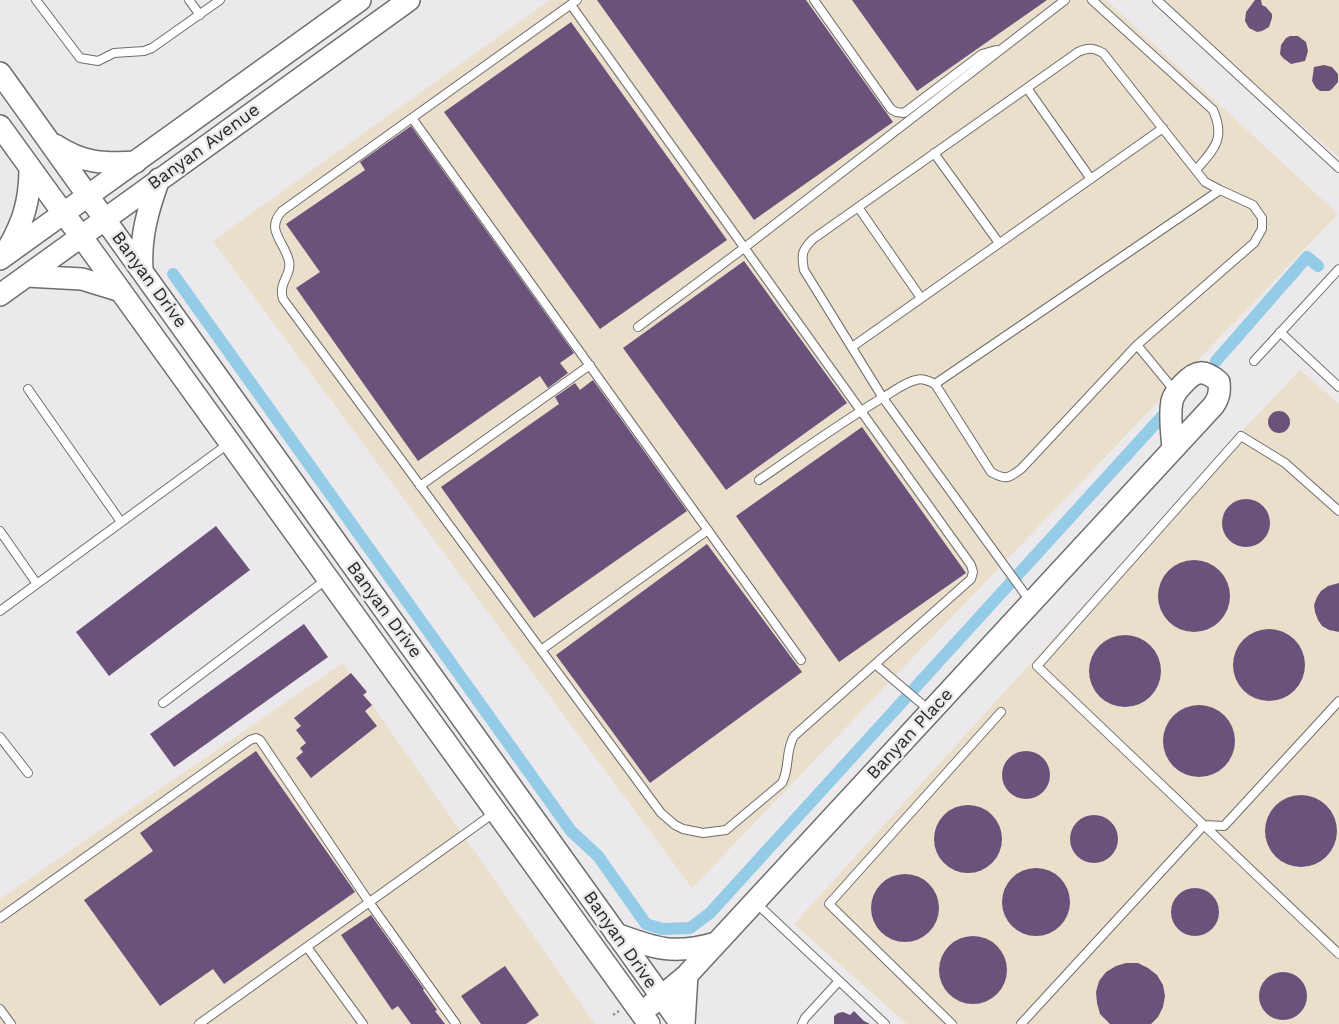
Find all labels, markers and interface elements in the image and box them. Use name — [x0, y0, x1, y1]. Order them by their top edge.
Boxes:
street label: Banyan Avenue — [144, 99, 264, 195]
street label: Banyan Drive — [107, 227, 191, 333]
street label: Banyan Drive — [342, 557, 426, 663]
street label: Banyan Place — [862, 684, 958, 784]
street label: Banyan Drive — [578, 887, 662, 993]

